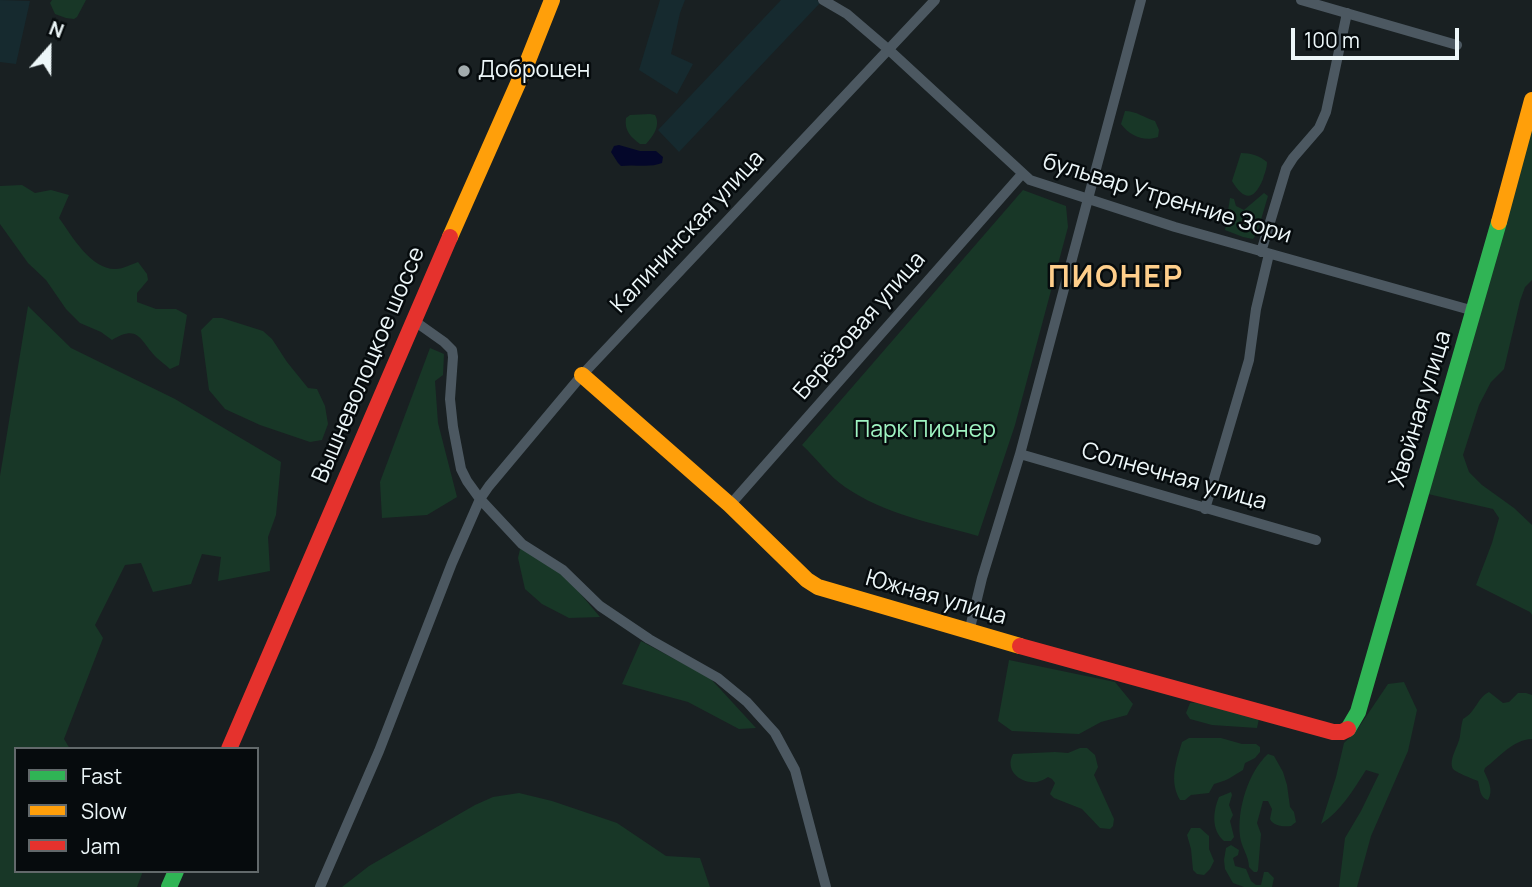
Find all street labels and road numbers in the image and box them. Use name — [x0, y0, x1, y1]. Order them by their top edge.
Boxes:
street label: Калининская улица — [606, 145, 770, 319]
street label: бульвар Утренние Зори — [1039, 148, 1295, 250]
street label: Вышневолоцкое шоссе — [307, 243, 431, 487]
street label: Берёзовая улица — [788, 247, 932, 405]
street label: Хвойная улица — [1384, 328, 1458, 490]
street label: Солнечная улица — [1078, 437, 1270, 517]
street label: Южная улица — [862, 565, 1010, 631]

